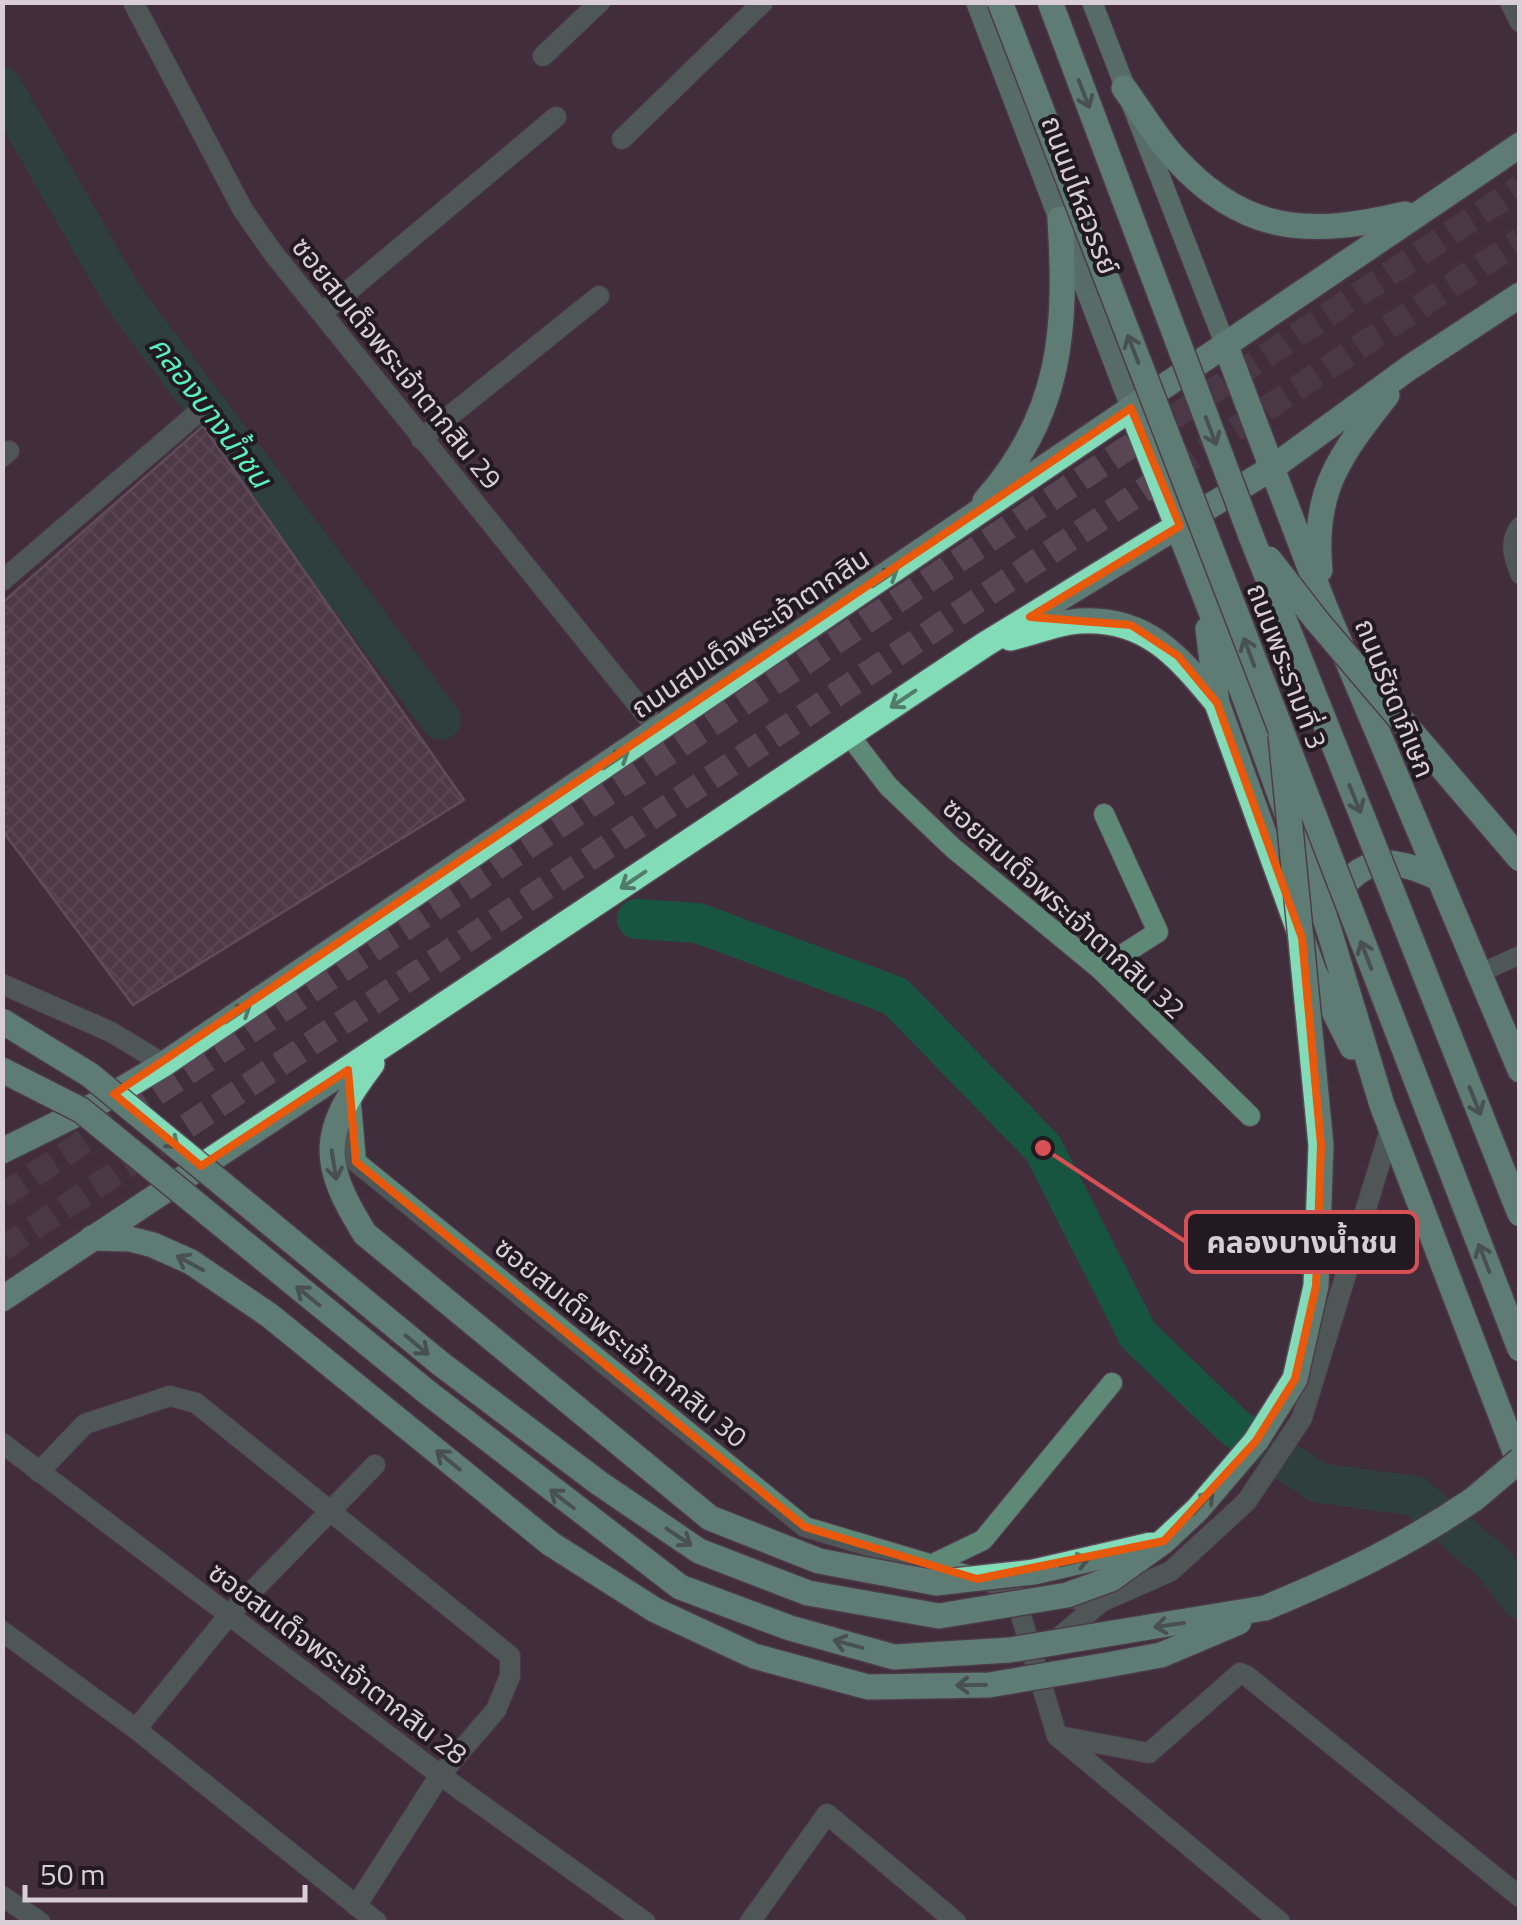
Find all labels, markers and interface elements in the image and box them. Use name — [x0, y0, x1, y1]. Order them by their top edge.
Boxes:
one-way arrow — [1076, 77, 1094, 108]
street label: ถนนมไหสวรรย์ — [1030, 109, 1131, 281]
street label: ซอยสมเด็จพระเจ้าตากสิน 29 — [282, 227, 513, 498]
water label: คลองบางน้ำชน — [138, 325, 285, 499]
one-way arrow — [1123, 334, 1141, 365]
one-way arrow — [1203, 414, 1221, 445]
street label: ถนนสมเด็จพระเจ้าตากสิน — [622, 536, 878, 729]
one-way arrow — [871, 567, 899, 588]
street label: ถนนพระรามที่ 3 — [1236, 576, 1339, 755]
street label: ถนนรัชดาภิเษก — [1344, 612, 1447, 784]
one-way arrow — [1239, 638, 1257, 668]
one-way arrow — [889, 689, 917, 710]
one-way arrow — [601, 749, 629, 770]
one-way arrow — [1347, 783, 1365, 813]
street label: ซอยสมเด็จพระเจ้าตากสิน 32 — [933, 786, 1196, 1029]
one-way arrow — [619, 870, 647, 891]
one-way arrow — [1356, 941, 1374, 971]
one-way arrow — [223, 1004, 251, 1025]
one-way arrow — [1467, 1085, 1485, 1115]
one-way arrow — [153, 1127, 179, 1149]
one-way arrow — [326, 1148, 344, 1181]
callout: คลองบางน้ำชน — [1186, 1212, 1417, 1272]
text: คลองบางน้ำชน — [1206, 1219, 1398, 1265]
street label: ซอยสมเด็จพระเจ้าตากสิน 30 — [486, 1226, 757, 1457]
one-way arrow — [1474, 1244, 1492, 1275]
one-way arrow — [176, 1253, 206, 1273]
one-way arrow — [296, 1285, 322, 1307]
one-way arrow — [404, 1334, 430, 1356]
one-way arrow — [436, 1449, 462, 1471]
one-way arrow — [550, 1488, 576, 1510]
one-way arrow — [1191, 1491, 1214, 1516]
one-way arrow — [665, 1526, 692, 1547]
street label: ซอยสมเด็จพระเจ้าตากสิน 28 — [200, 1551, 477, 1774]
one-way arrow — [1058, 1552, 1090, 1570]
one-way arrow — [1154, 1616, 1186, 1634]
one-way arrow — [833, 1634, 864, 1653]
one-way arrow — [955, 1676, 988, 1694]
scale bar — [25, 1840, 305, 1902]
text: 50 m — [40, 1851, 105, 1897]

